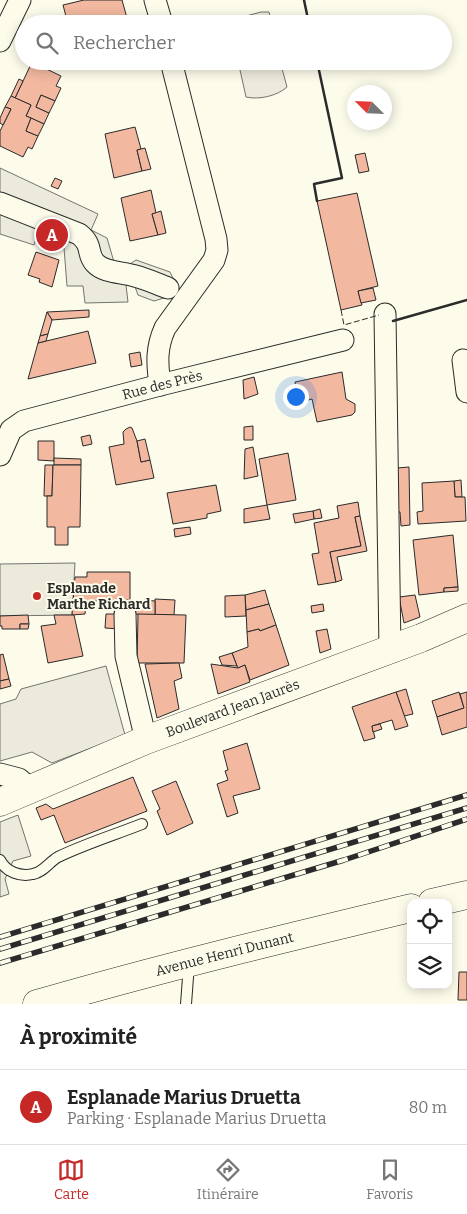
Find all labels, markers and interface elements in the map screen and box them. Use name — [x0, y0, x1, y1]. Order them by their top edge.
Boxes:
search box — [15, 15, 452, 70]
icon: search — [33, 29, 61, 57]
text: Rechercher — [73, 31, 175, 54]
north arrow — [347, 85, 392, 130]
pin: A — [36, 216, 68, 254]
street label: Rue des Près — [120, 367, 204, 404]
your location — [283, 384, 309, 410]
place label: Esplanade Marthe Richard — [47, 580, 151, 613]
marker: Esplanade Marthe Richard — [31, 590, 43, 602]
street label: Boulevard Jean Jaurès — [164, 676, 302, 741]
map controls — [407, 899, 452, 989]
button: locate — [407, 899, 452, 944]
street label: Avenue Henri Dunant — [154, 929, 295, 980]
button: layers — [407, 944, 452, 989]
text: À proximité — [20, 1024, 137, 1050]
text: Esplanade Marius Druetta — [67, 1086, 301, 1109]
text: A — [30, 1098, 42, 1117]
text: 80 m — [409, 1098, 447, 1117]
text: Parking · Esplanade Marius Druetta — [67, 1109, 327, 1128]
tab: Carte — [54, 1156, 89, 1203]
tab: Itinéraire — [197, 1156, 259, 1203]
tab: Favoris — [366, 1156, 413, 1203]

